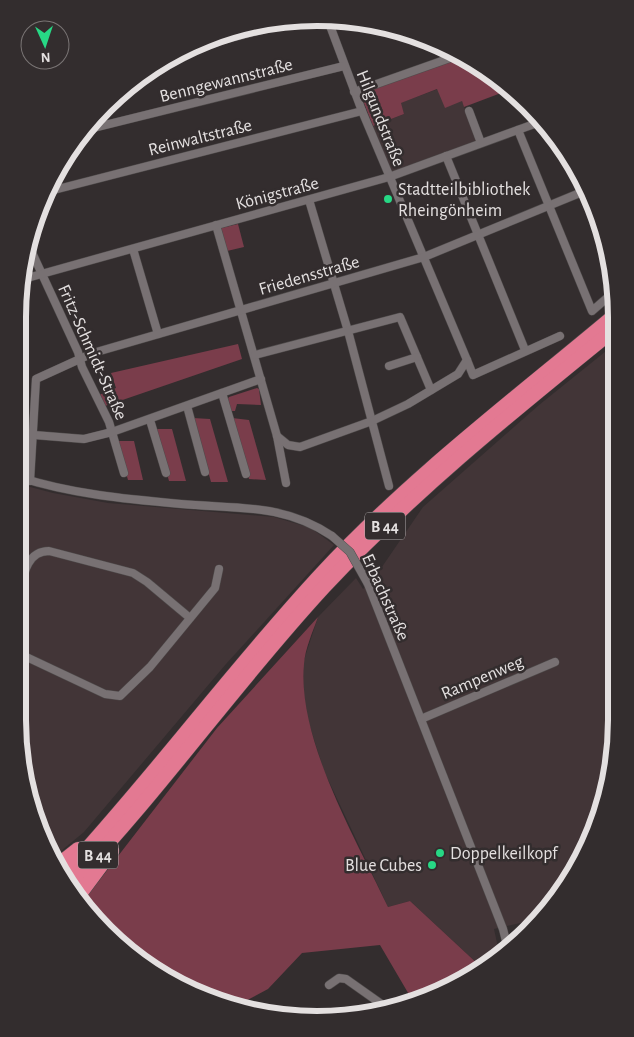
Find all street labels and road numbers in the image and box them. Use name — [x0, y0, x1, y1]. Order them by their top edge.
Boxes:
street label: Benngewannstraße — [158, 56, 295, 106]
street label: Hilgundstraße — [353, 68, 408, 169]
street label: Reinwaltstraße — [147, 116, 254, 160]
street label: Königstraße — [234, 174, 321, 214]
street label: Friedensstraße — [257, 253, 362, 299]
street label: Fritz-Schmidt-Straße — [54, 282, 130, 423]
road number: B 44 — [365, 512, 405, 540]
street label: Erbachstraße — [358, 551, 412, 643]
street label: Rampenweg — [439, 652, 526, 703]
road number: B 44 — [78, 842, 118, 868]

